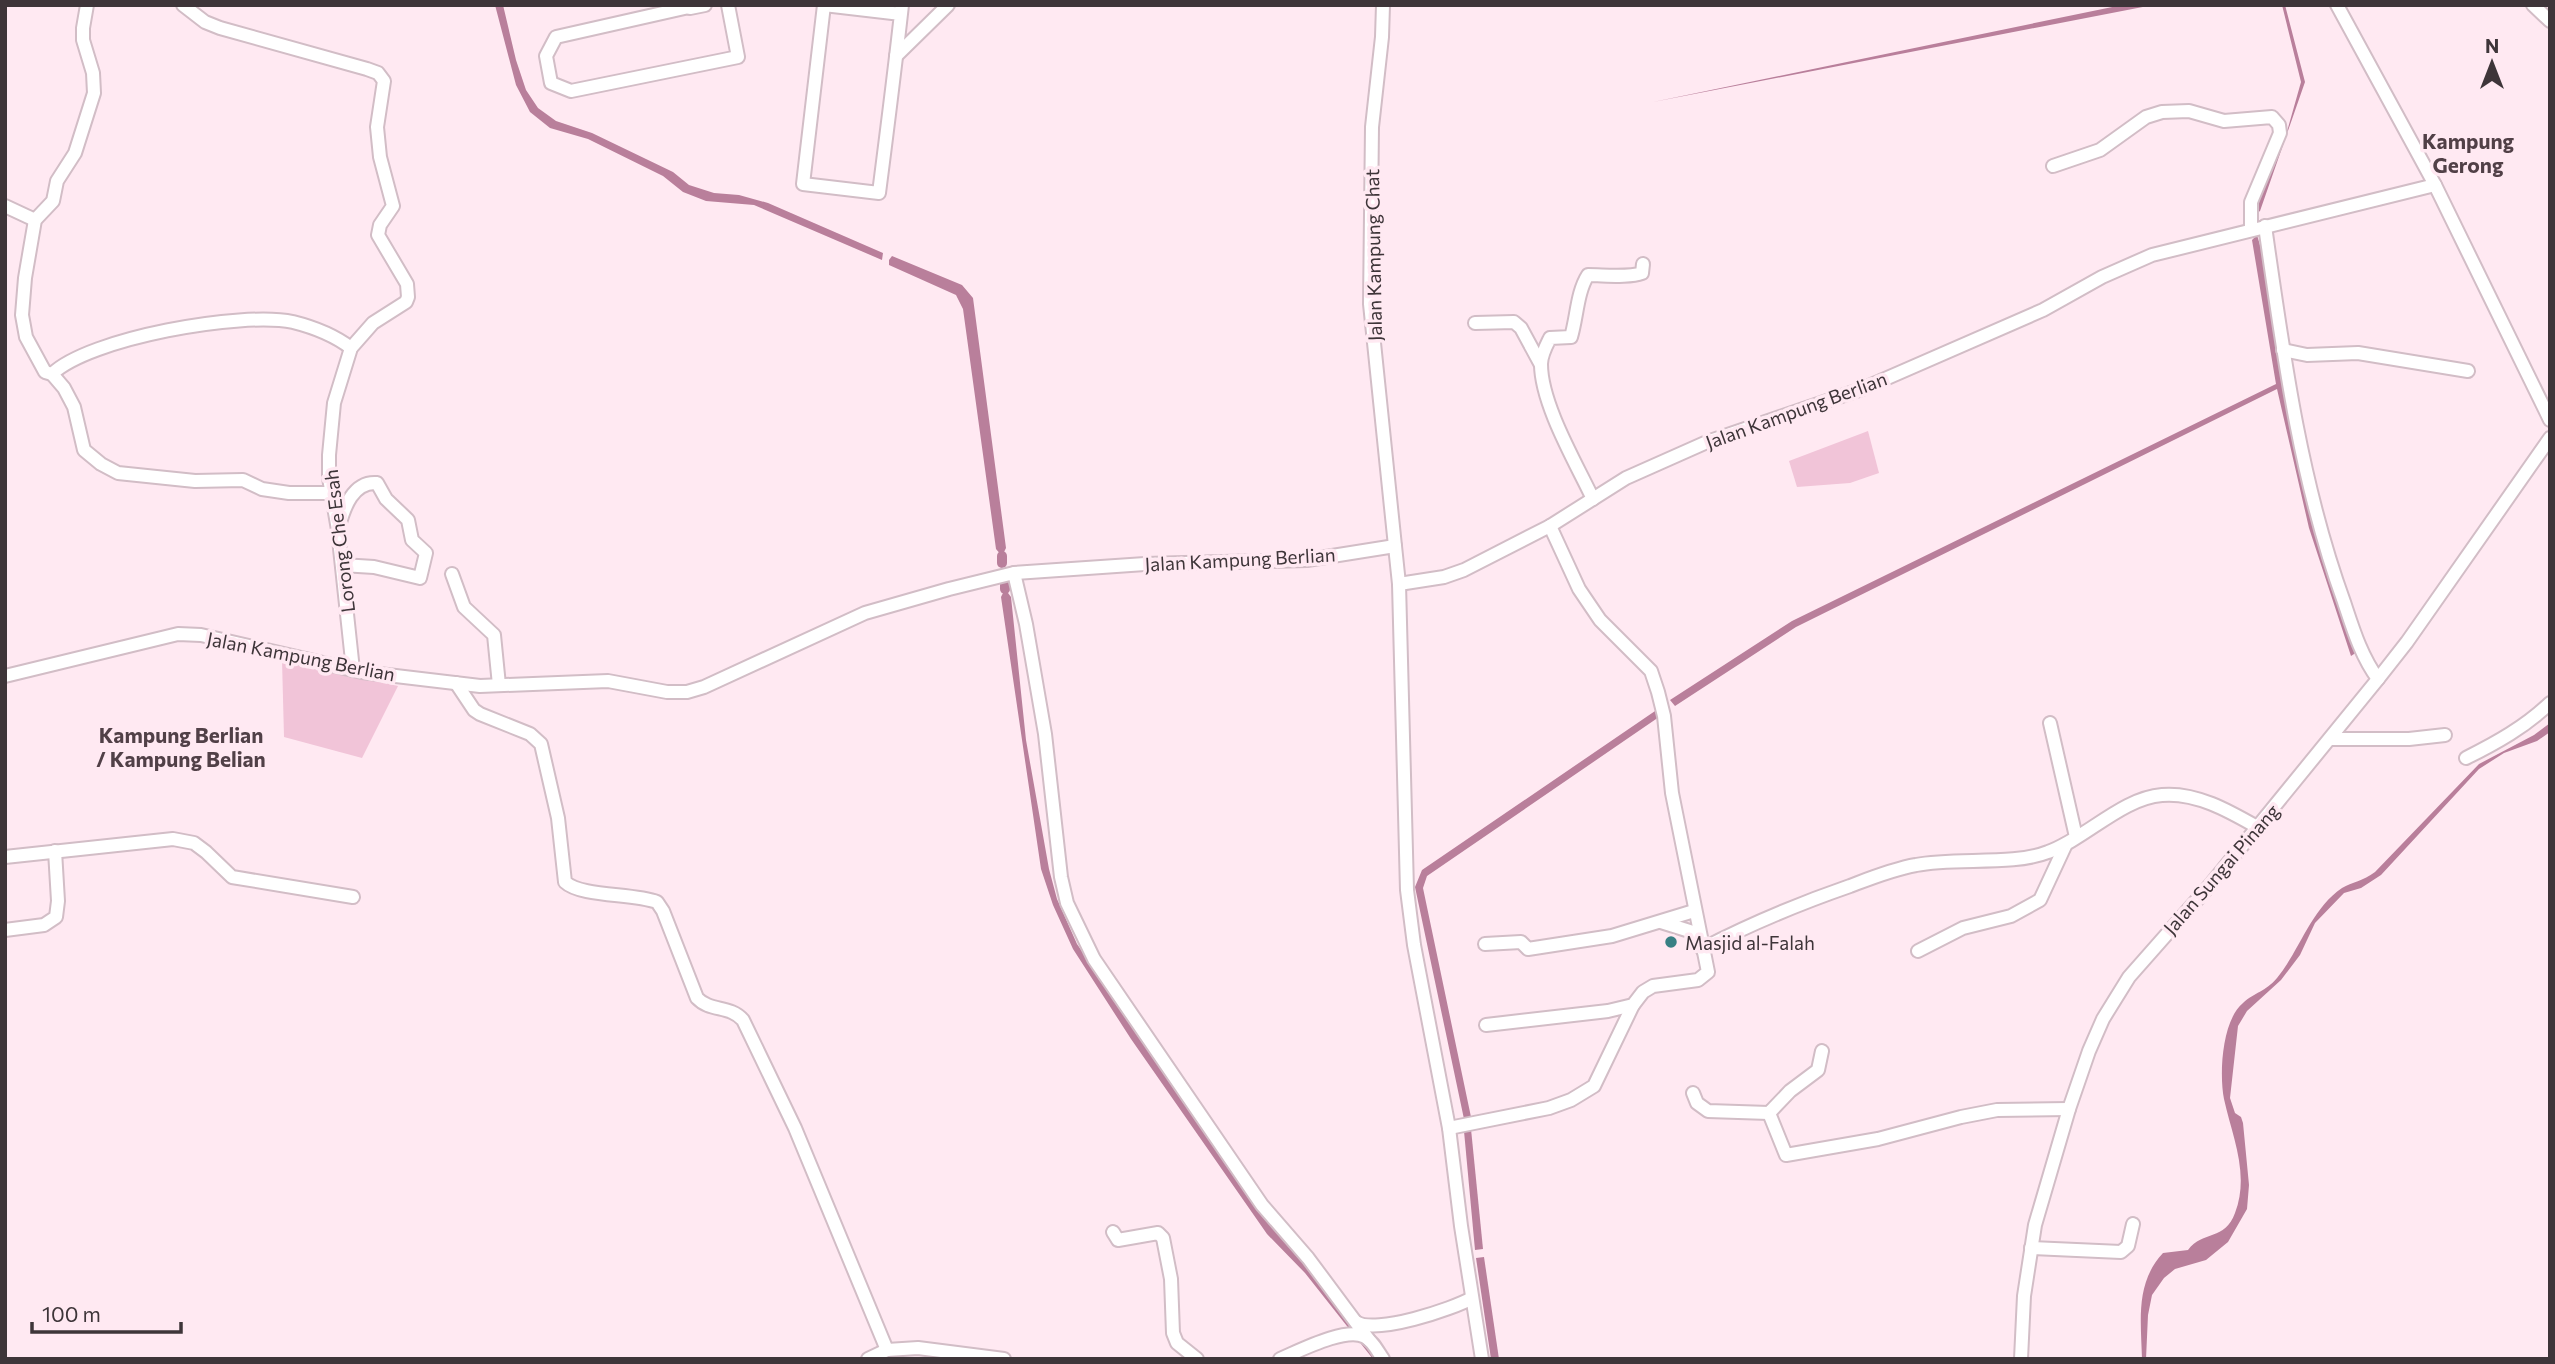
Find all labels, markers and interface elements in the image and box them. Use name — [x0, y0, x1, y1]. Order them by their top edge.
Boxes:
north arrow — [2457, 28, 2527, 98]
text: N — [2485, 34, 2499, 57]
district label: Kampung Gerong — [2422, 128, 2515, 177]
street label: Jalan Kampung Chat — [1360, 168, 1386, 341]
street label: Jalan Kampung Berlian — [1702, 367, 1890, 453]
street label: Lorong Che Esah — [319, 468, 359, 614]
street label: Jalan Kampung Berlian — [1144, 543, 1336, 575]
street label: Jalan Kampung Berlian — [205, 626, 397, 686]
district label: Kampung Berlian / Kampung Belian — [96, 722, 266, 771]
street label: Jalan Sungai Pinang — [2158, 799, 2284, 939]
place label: Masjid al-Falah — [1685, 931, 1815, 954]
marker: Masjid al-Falah — [1663, 934, 1679, 950]
scale bar — [32, 1290, 180, 1334]
text: 100 m — [42, 1301, 101, 1326]

